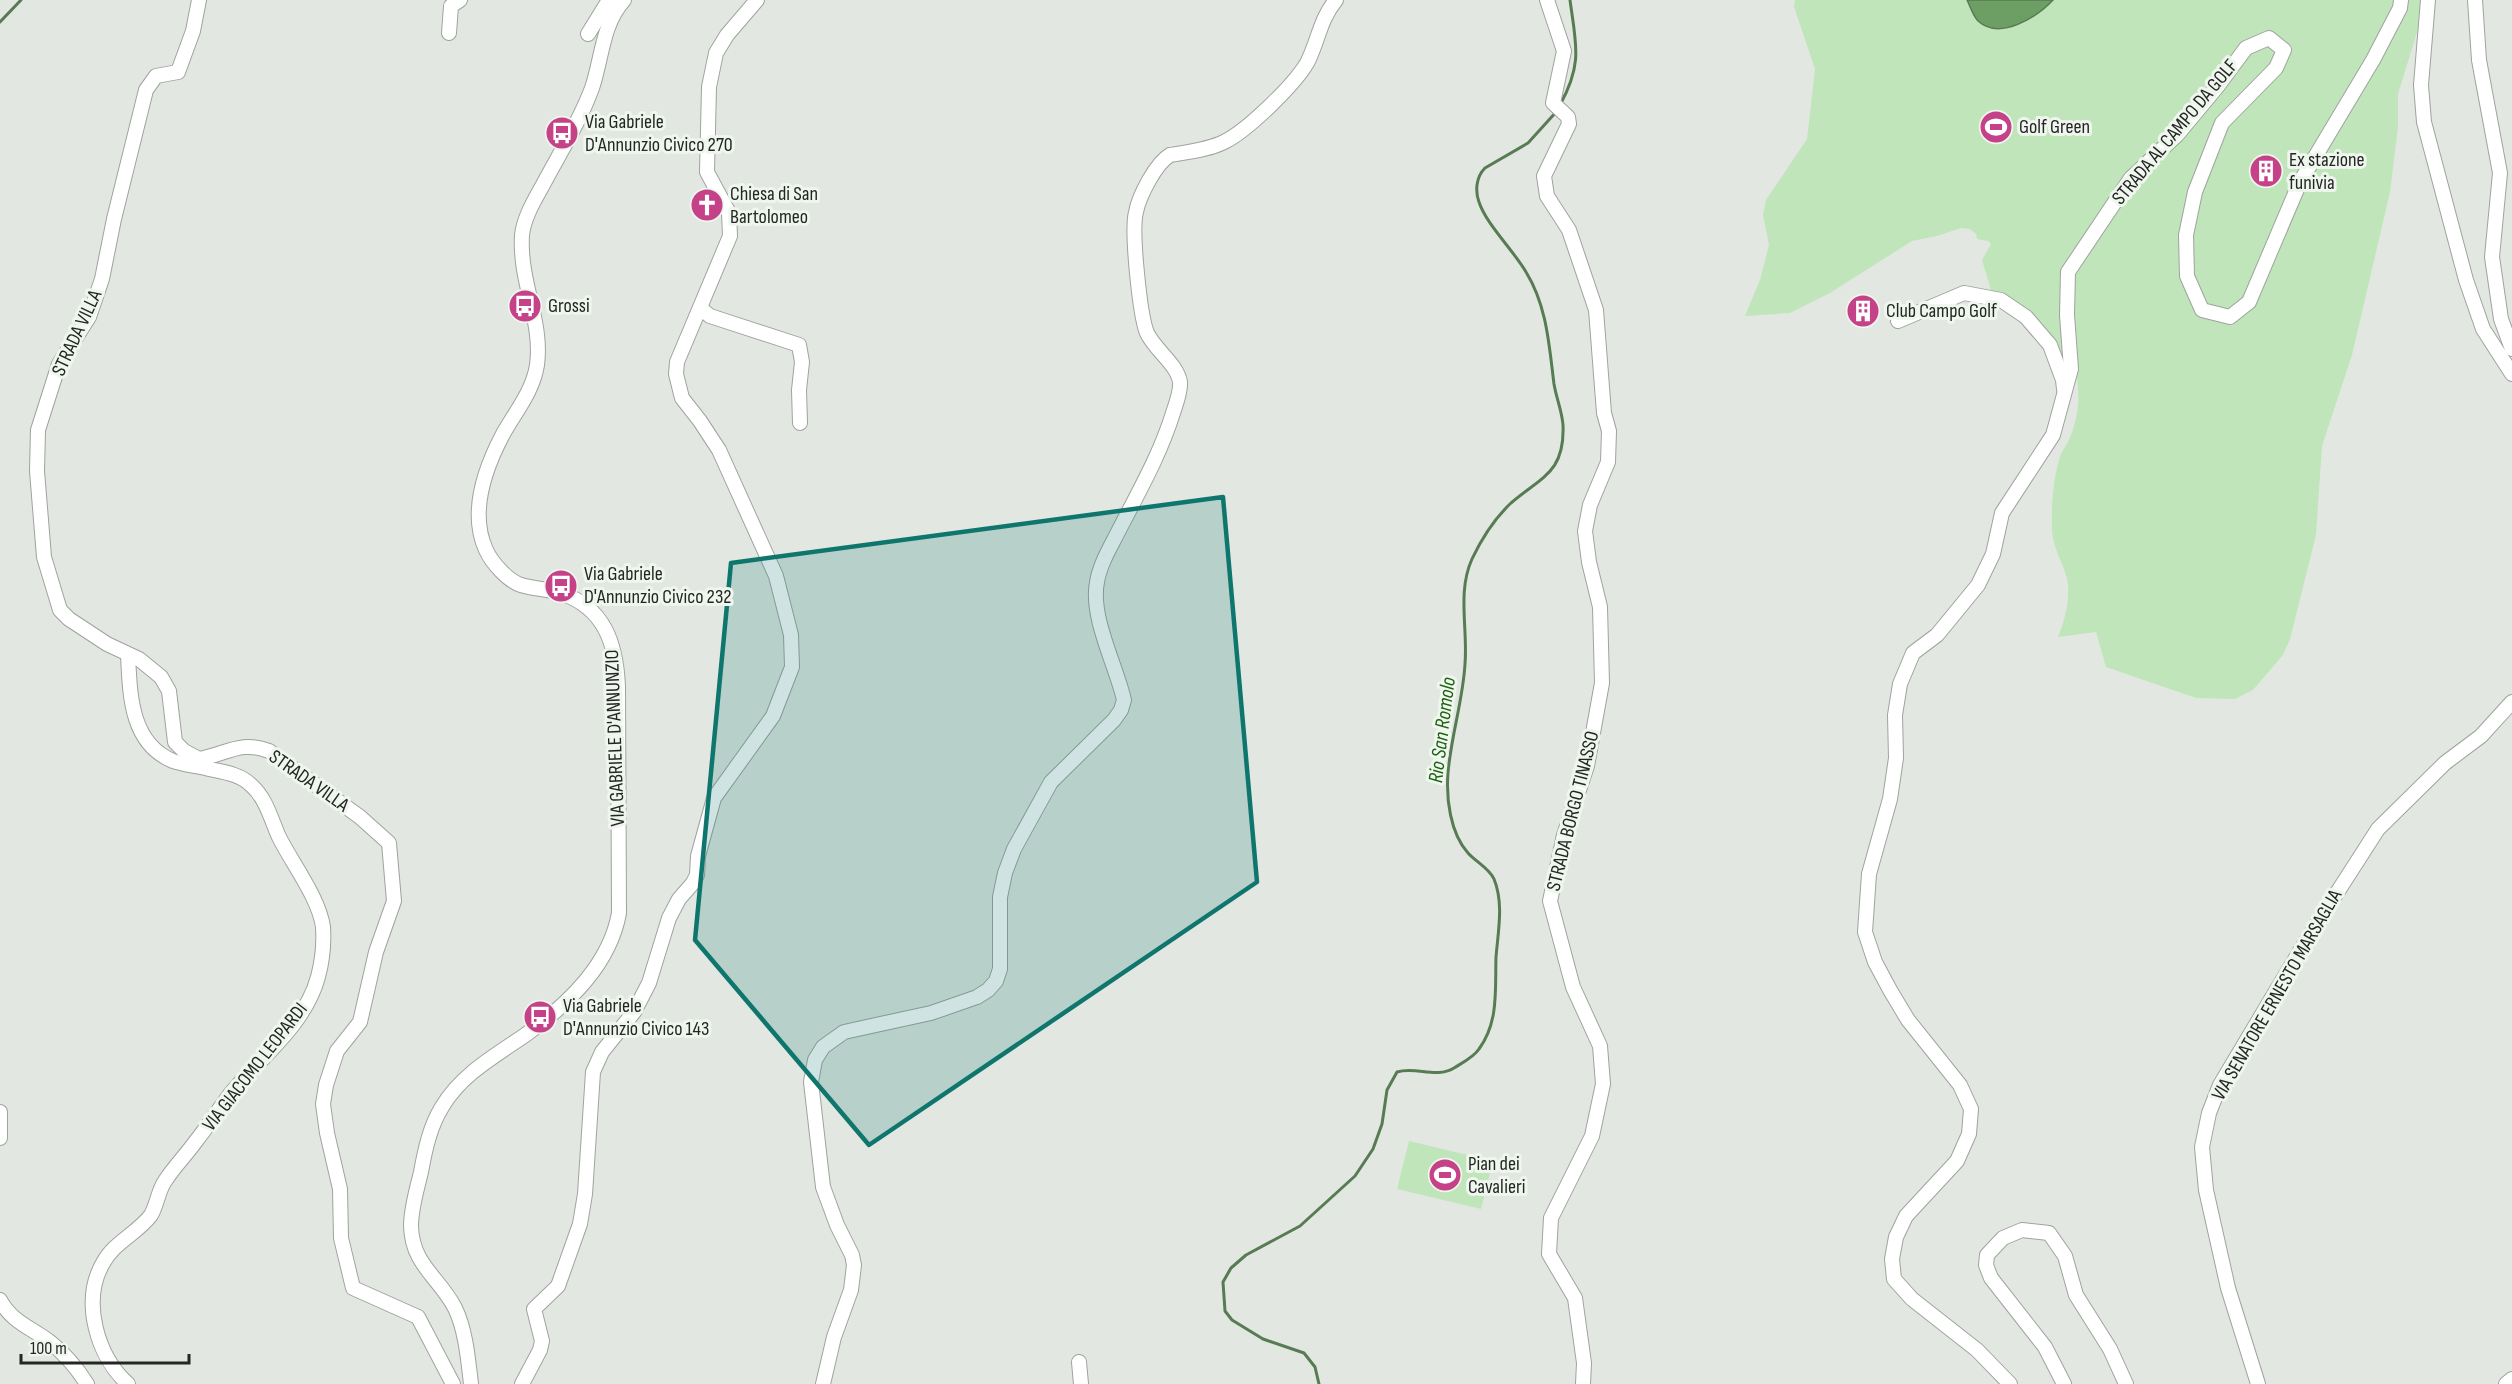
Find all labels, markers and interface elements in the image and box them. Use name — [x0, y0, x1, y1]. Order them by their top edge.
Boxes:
street label: STRADA AL CAMPO DA GOLF — [2107, 54, 2243, 210]
sports icon: Golf Green — [1978, 109, 2014, 145]
place label: Via Gabriele D'Annunzio Civico 270 — [585, 110, 733, 157]
bus stop icon: Via Gabriele D'Annunzio Civico 270 — [544, 115, 580, 151]
place label: Golf Green — [2019, 115, 2090, 139]
place label: Ex stazione funivia — [2289, 148, 2365, 195]
building icon: Ex stazione funivia — [2248, 153, 2284, 189]
place label: Chiesa di San Bartolomeo — [730, 182, 818, 229]
church icon: Chiesa di San Bartolomeo — [689, 187, 725, 223]
street label: STRADA VILLA — [47, 286, 108, 380]
bus stop icon: Grossi — [507, 288, 543, 324]
building icon: Club Campo Golf — [1845, 293, 1881, 329]
place label: Grossi — [548, 294, 590, 318]
place label: Club Campo Golf — [1886, 299, 1997, 323]
place label: Via Gabriele D'Annunzio Civico 232 — [584, 562, 732, 609]
bus stop icon: Via Gabriele D'Annunzio Civico 232 — [543, 568, 579, 604]
street label: VIA GABRIELE D'ANNUNZIO — [600, 649, 630, 827]
water label: Rio San Romolo — [1423, 675, 1461, 784]
street label: STRADA BORGO TINASSO — [1542, 729, 1604, 893]
street label: STRADA VILLA — [264, 745, 354, 817]
street label: VIA SENATORE ERNESTO MARSAGLIA — [2207, 885, 2348, 1105]
place label: Via Gabriele D'Annunzio Civico 143 — [563, 994, 709, 1041]
street label: VIA GIACOMO LEOPARDI — [197, 998, 313, 1136]
bus stop icon: Via Gabriele D'Annunzio Civico 143 — [522, 999, 558, 1035]
place label: Pian dei Cavalieri — [1468, 1152, 1525, 1199]
sports icon: Pian dei Cavalieri — [1427, 1157, 1463, 1193]
scale bar — [21, 1327, 189, 1365]
text: 100 m — [30, 1338, 67, 1359]

